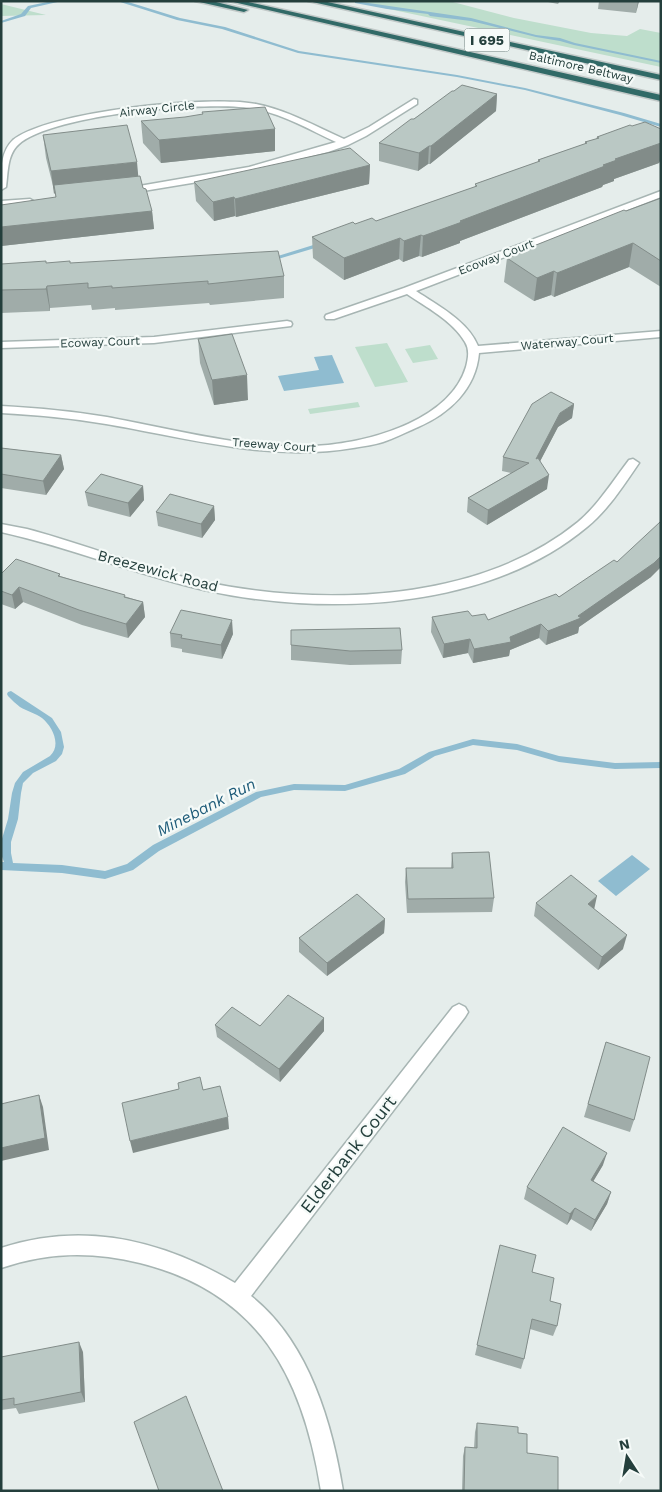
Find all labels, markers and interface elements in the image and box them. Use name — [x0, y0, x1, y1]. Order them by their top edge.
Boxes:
road number: I 695 — [464, 28, 510, 52]
street label: Baltimore Beltway — [528, 48, 635, 86]
street label: Airway Circle — [119, 98, 195, 120]
street label: Ecoway Court — [456, 236, 536, 278]
street label: Waterway Court — [520, 331, 614, 353]
street label: Ecoway Court — [60, 334, 140, 350]
street label: Treeway Court — [232, 435, 316, 455]
street label: Breezewick Road — [96, 546, 220, 596]
water label: Minebank Run — [153, 774, 259, 840]
street label: Elderbank Court — [296, 1091, 401, 1217]
north arrow — [602, 1432, 652, 1482]
text: N — [618, 1435, 631, 1453]

